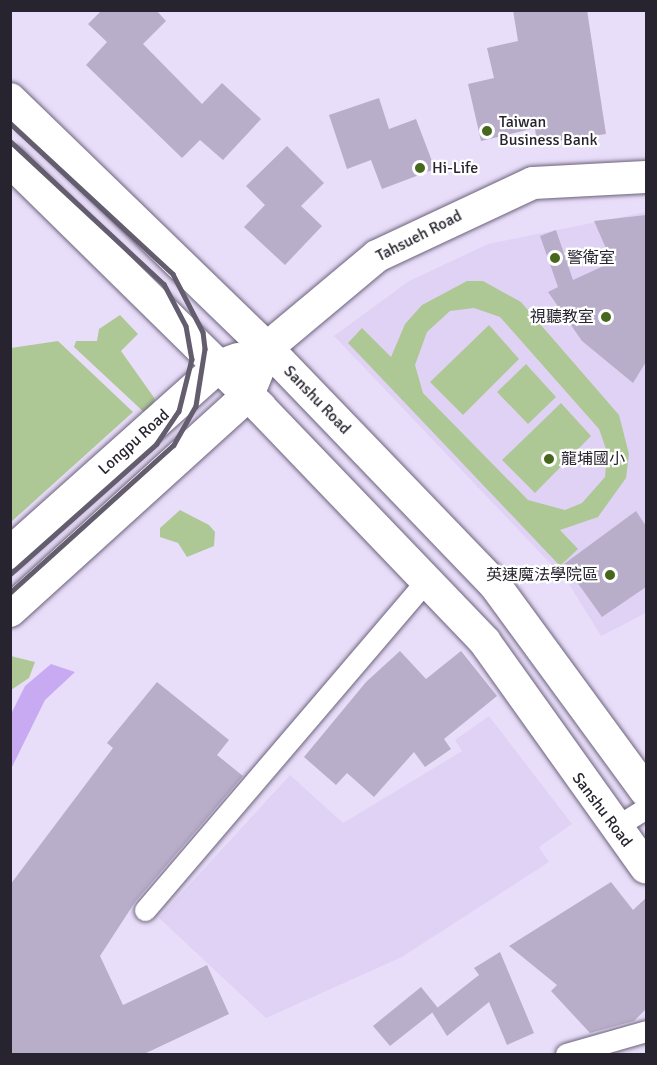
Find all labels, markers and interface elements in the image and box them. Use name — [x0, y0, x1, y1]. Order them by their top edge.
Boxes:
place label: Taiwan Business Bank — [499, 112, 598, 150]
marker: Taiwan Business Bank — [480, 124, 494, 138]
place label: Hi-Life — [432, 158, 478, 178]
marker: Hi-Life — [413, 161, 427, 175]
street label: Tahsueh Road — [373, 206, 465, 266]
place label: 警衛室 — [567, 248, 615, 268]
marker: 警衛室 — [548, 251, 562, 265]
place label: 視聽教室 — [530, 307, 594, 327]
marker: 視聽教室 — [599, 310, 613, 324]
street label: Sanshu Road — [280, 362, 354, 438]
street label: Longpu Road — [95, 405, 173, 479]
place label: 龍埔國小 — [561, 449, 625, 469]
marker: 龍埔國小 — [542, 452, 556, 466]
place label: 英速魔法學院區 — [486, 565, 598, 585]
marker: 英速魔法學院區 — [603, 568, 617, 582]
street label: Sanshu Road — [568, 769, 636, 851]

